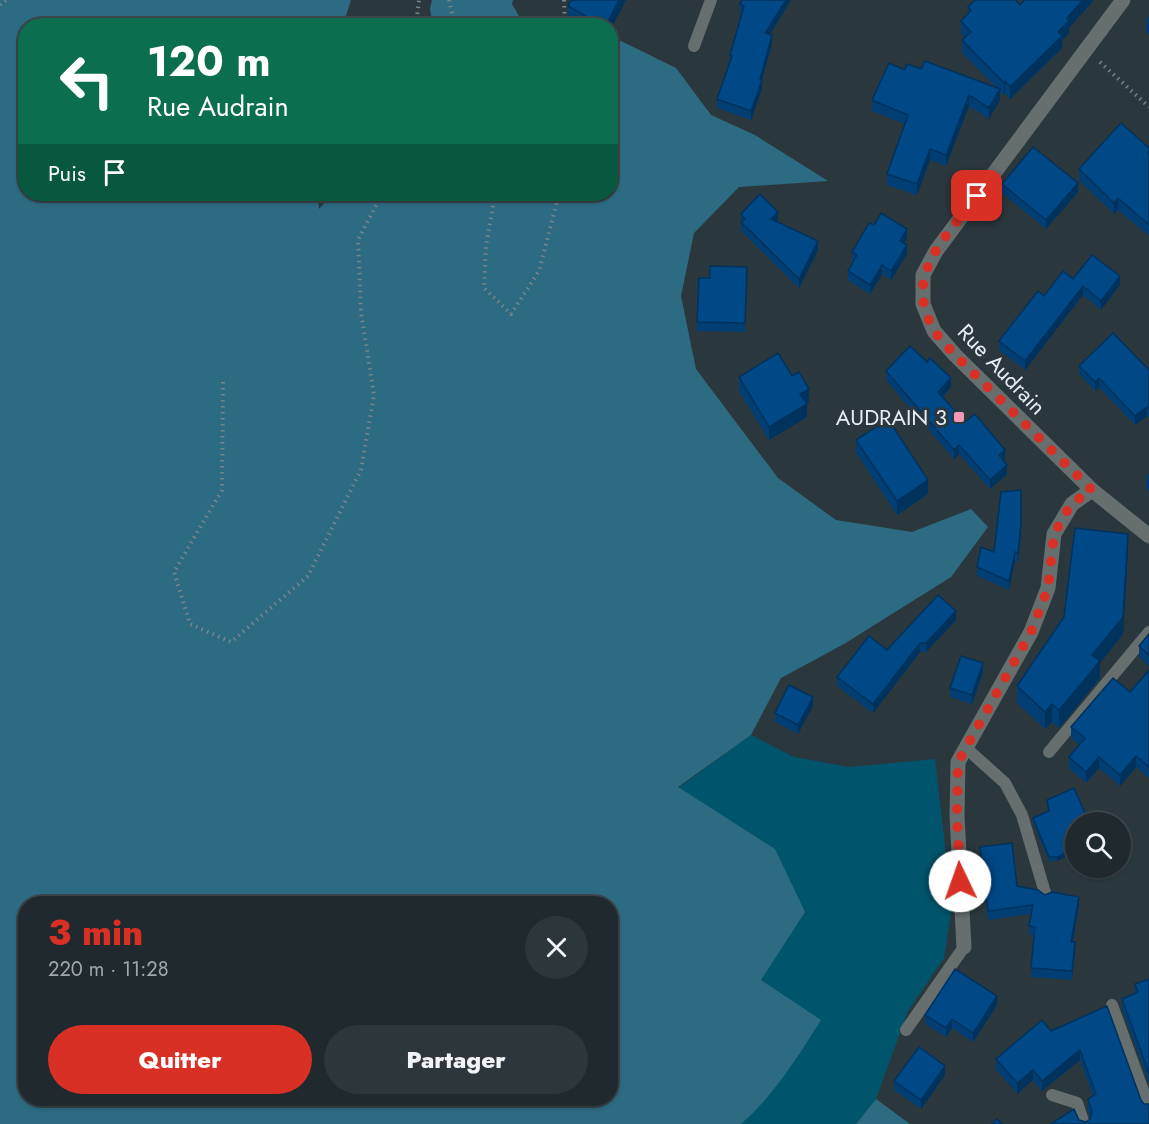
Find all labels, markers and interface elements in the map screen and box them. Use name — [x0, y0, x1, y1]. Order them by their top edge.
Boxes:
text: 120 m — [147, 31, 271, 92]
icon: left — [48, 42, 126, 120]
text: Rue Audrain — [147, 87, 289, 126]
icon: arrive — [98, 156, 131, 189]
text: Puis — [48, 157, 86, 189]
pin — [951, 170, 1002, 221]
icon: arrive — [960, 179, 993, 212]
street label: Rue Audrain — [950, 316, 1054, 422]
place label: AUDRAIN 3 — [836, 401, 947, 433]
marker: AUDRAIN 3 — [952, 410, 966, 424]
map controls — [1065, 812, 1131, 878]
button: search — [1065, 812, 1131, 878]
position arrow — [928, 849, 992, 913]
text: 3 min — [48, 906, 143, 958]
button: close — [525, 916, 588, 979]
text: 220 m · 11:28 — [48, 955, 169, 984]
button: Quitter — [48, 1025, 312, 1094]
button: Partager — [324, 1025, 588, 1094]

